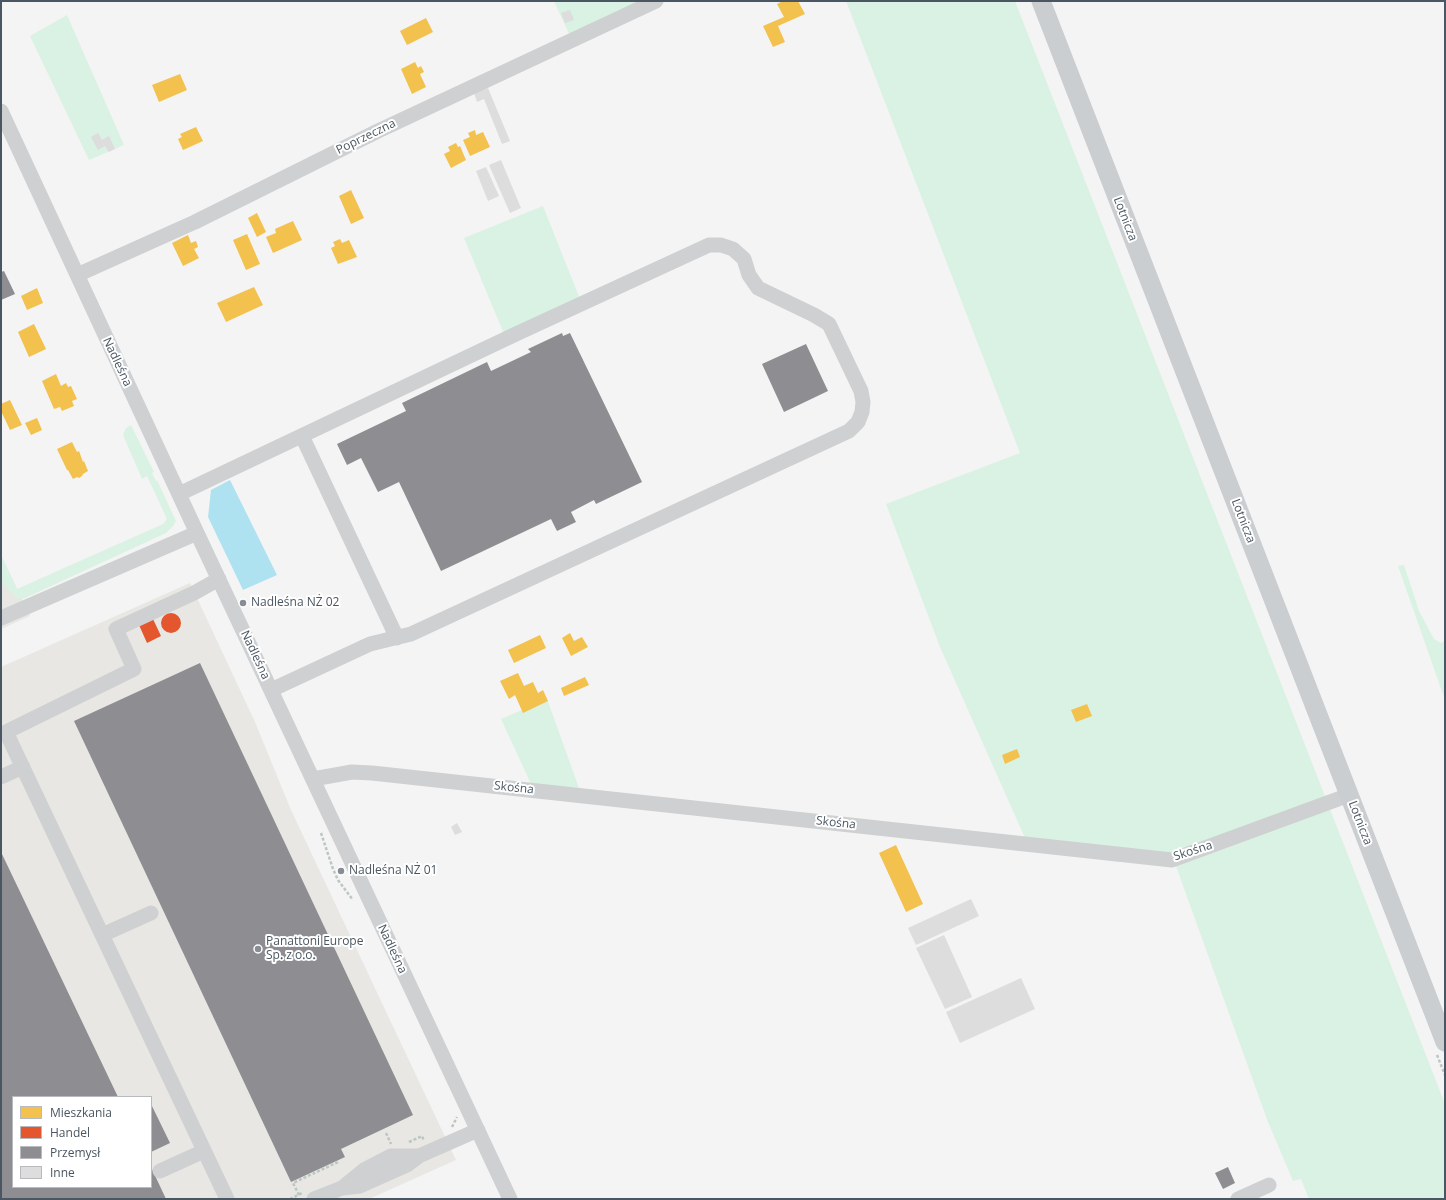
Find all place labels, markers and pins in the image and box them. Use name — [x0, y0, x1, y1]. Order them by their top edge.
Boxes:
place label: Nadleśna NŻ 02 — [251, 596, 339, 610]
marker: Nadleśna NŻ 02 — [238, 598, 248, 608]
place label: Nadleśna NŻ 01 — [349, 864, 437, 878]
marker: Nadleśna NŻ 01 — [336, 866, 346, 876]
place label: Panattoni Europe Sp. z o.o. — [266, 935, 363, 963]
marker: Panattoni Europe Sp. z o.o. — [253, 944, 263, 954]

